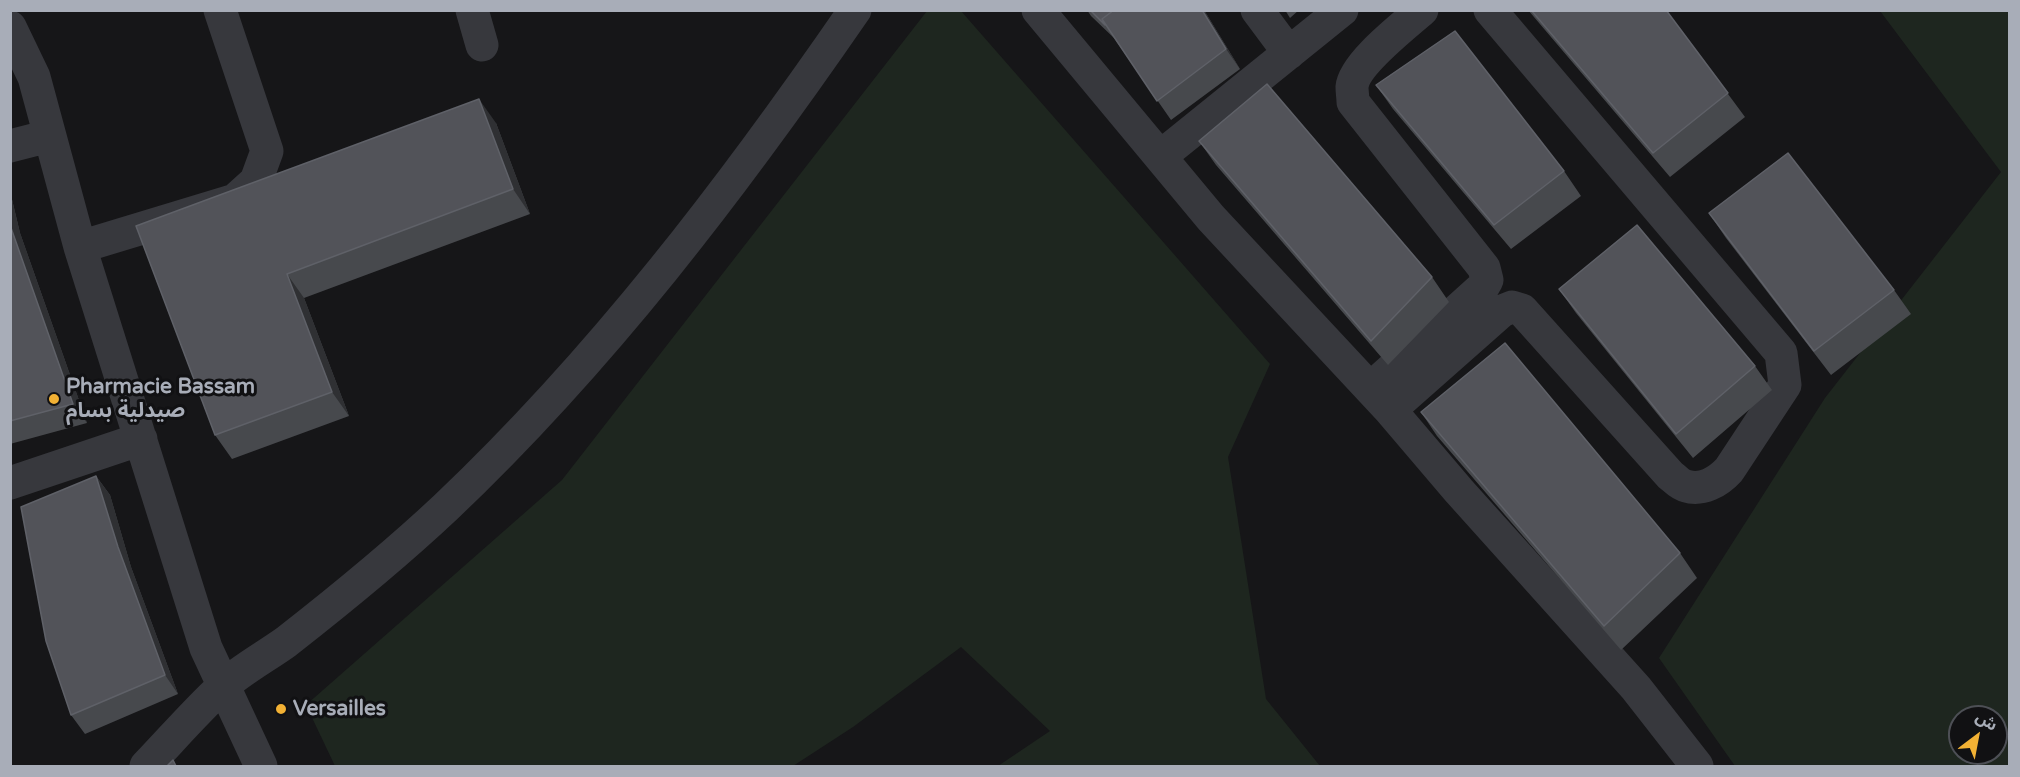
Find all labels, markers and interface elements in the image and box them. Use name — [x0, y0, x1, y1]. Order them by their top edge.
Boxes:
place label: Pharmacie Bassam صيدلية بسام — [66, 374, 255, 424]
marker: Pharmacie Bassam صيدلية بسام — [47, 392, 61, 406]
place label: Versailles — [293, 696, 386, 722]
marker: Versailles — [274, 702, 288, 716]
north arrow — [1948, 705, 2008, 765]
text: ش — [1972, 707, 2001, 736]

